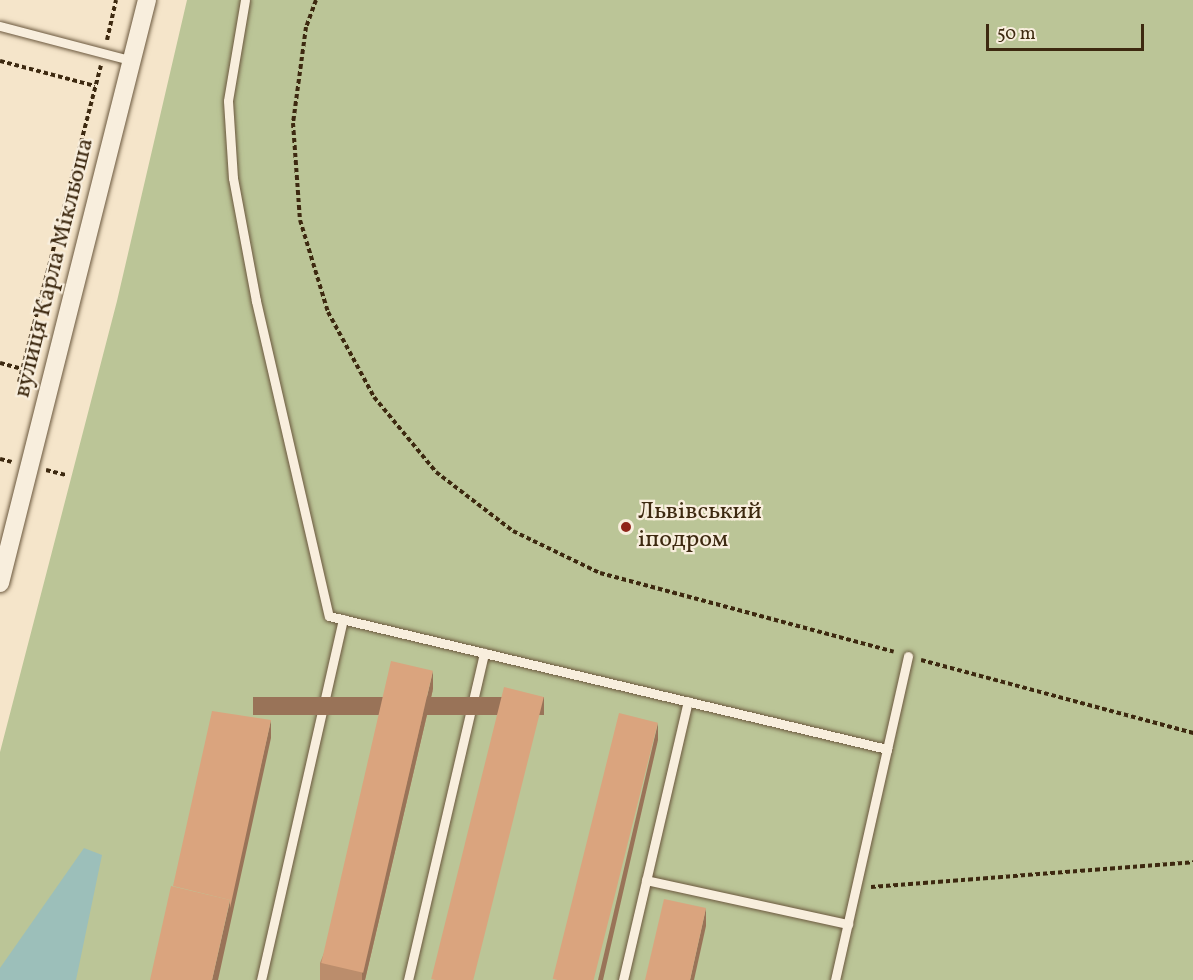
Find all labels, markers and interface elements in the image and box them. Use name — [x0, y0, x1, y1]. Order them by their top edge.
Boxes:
scale bar — [989, 12, 1146, 50]
text: 50 m — [997, 22, 1036, 47]
street label: вулиця Карла Мікльоша — [9, 135, 101, 401]
place label: Львівський іподром — [638, 499, 762, 555]
marker: Львівський іподром — [619, 520, 633, 534]

